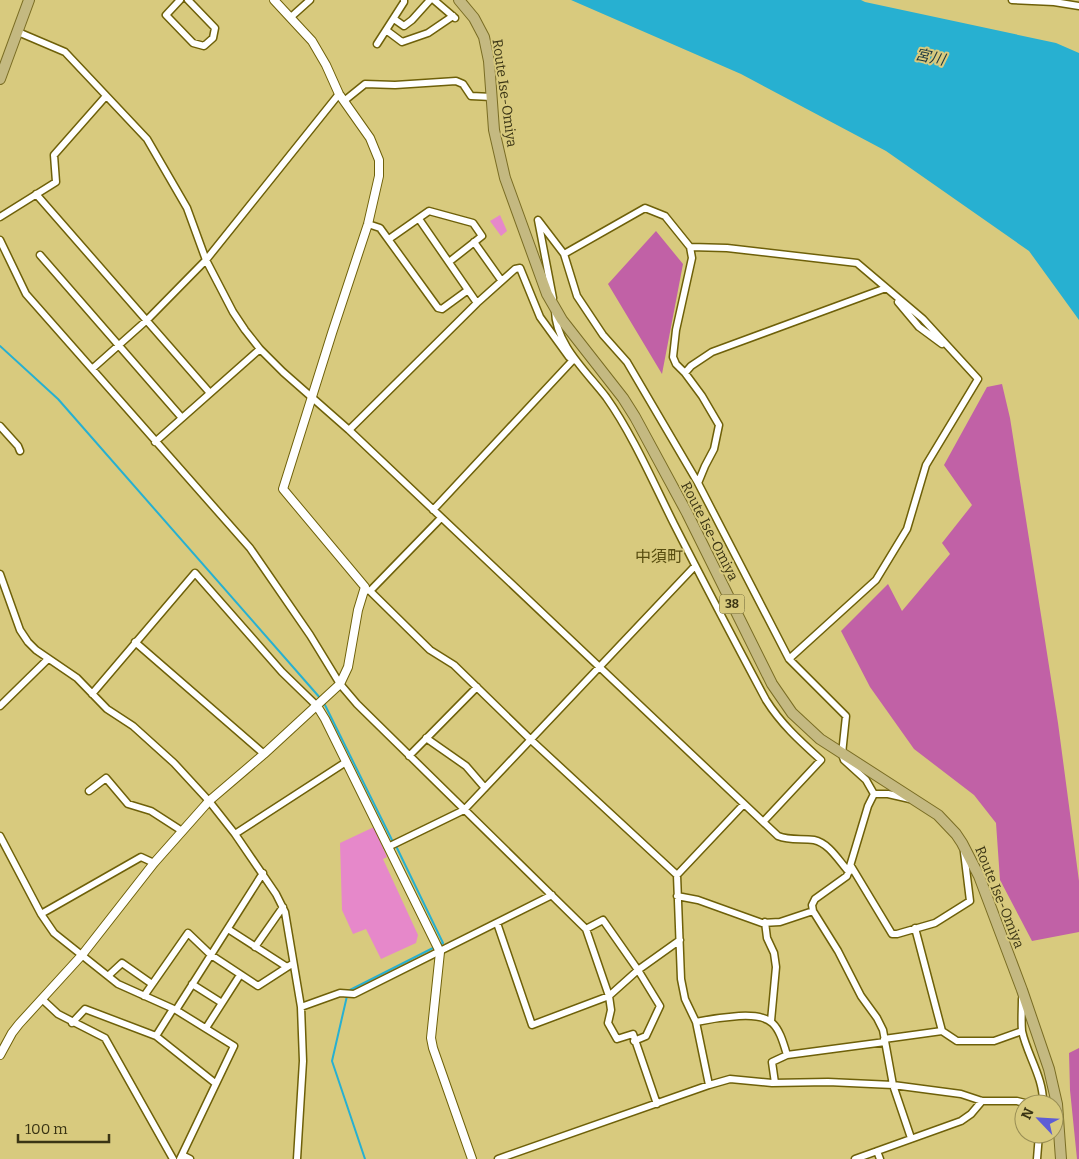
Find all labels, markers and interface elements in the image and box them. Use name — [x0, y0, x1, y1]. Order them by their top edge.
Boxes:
street label: Route Ise-Omiya — [489, 38, 521, 148]
water label: 宮川 — [913, 45, 948, 69]
street label: Route Ise-Omiya — [677, 479, 742, 584]
district label: 中須町 — [635, 547, 683, 566]
road number: 38 — [720, 594, 744, 614]
street label: Route Ise-Omiya — [971, 844, 1028, 951]
north arrow — [1014, 1094, 1064, 1144]
text: N — [1018, 1105, 1038, 1122]
scale bar — [18, 1112, 109, 1144]
text: 100 m — [25, 1120, 68, 1138]

